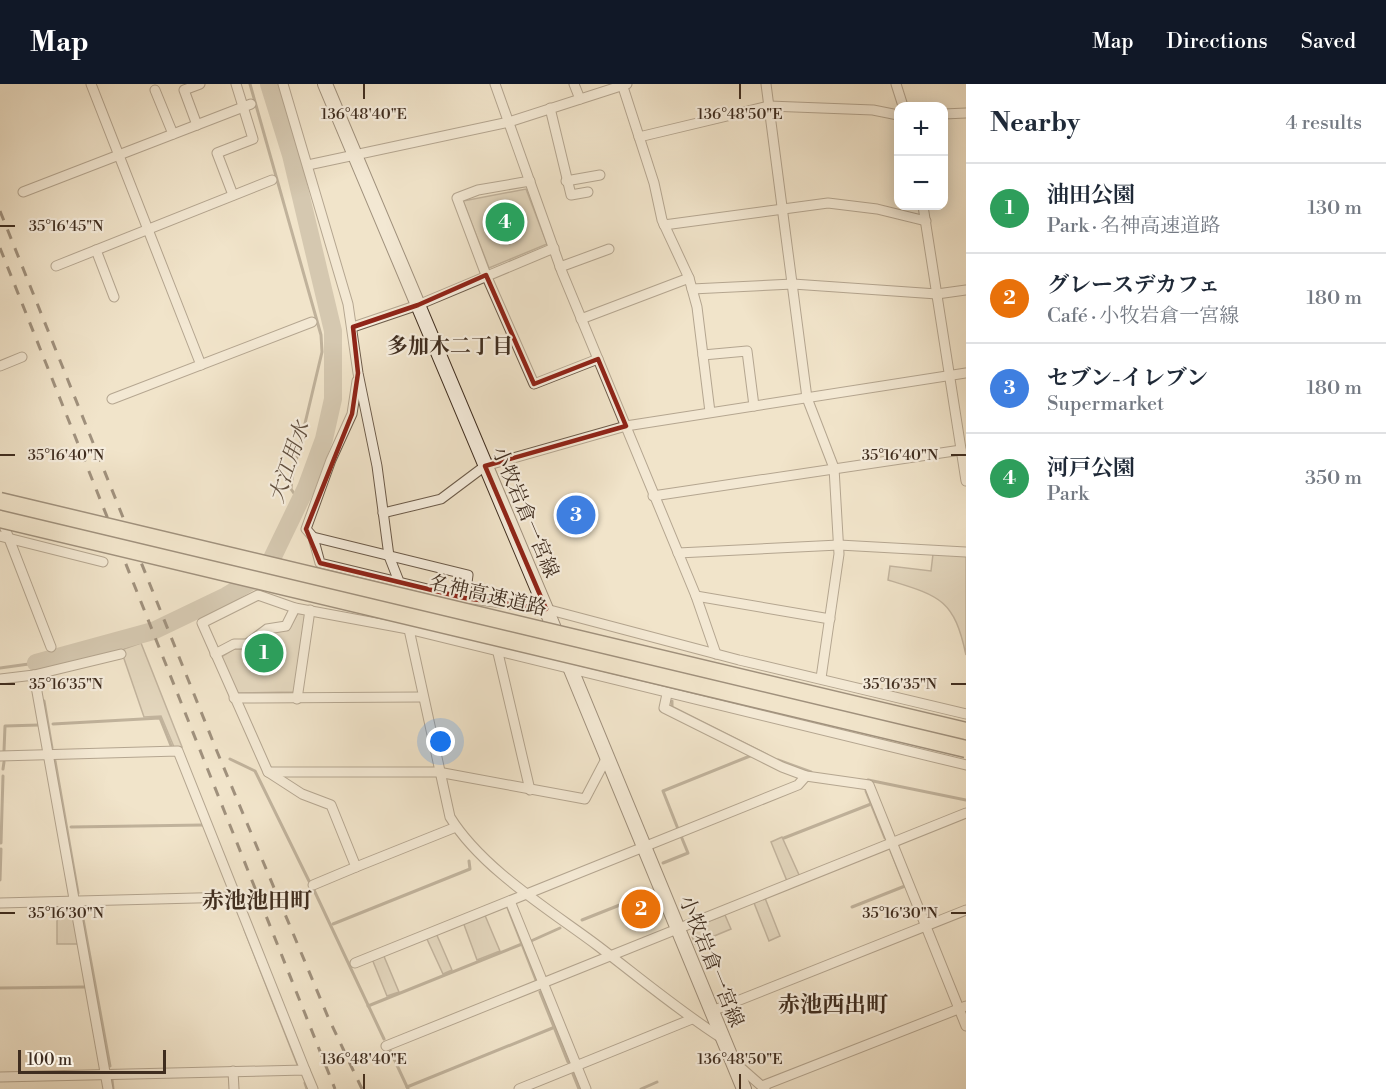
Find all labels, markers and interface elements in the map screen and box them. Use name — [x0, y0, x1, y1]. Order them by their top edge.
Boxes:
text: Map — [30, 25, 89, 60]
text: Map — [1092, 29, 1134, 55]
text: Directions — [1167, 29, 1268, 55]
text: Saved — [1301, 29, 1356, 55]
map controls — [894, 102, 948, 210]
button: + — [894, 102, 948, 156]
text: 136°48'40"E — [321, 105, 407, 124]
text: 136°48'50"E — [697, 105, 783, 124]
text: Nearby — [990, 107, 1080, 139]
text: 4 results — [1285, 111, 1362, 136]
button: − — [894, 156, 948, 210]
text: 油田公園 — [1047, 182, 1135, 209]
text: 1 — [1005, 196, 1014, 221]
text: 130 m — [1307, 196, 1362, 221]
pin: 4 — [486, 200, 524, 244]
text: Park · 名神高速道路 — [1047, 214, 1220, 239]
text: 35°16'45"N — [29, 217, 103, 236]
text: グレースデカフェ — [1047, 272, 1220, 299]
text: 2 — [1003, 286, 1016, 311]
text: 180 m — [1307, 286, 1362, 311]
text: Café · 小牧岩倉一宮線 — [1047, 304, 1239, 329]
district label: 多加木二丁目 — [387, 334, 513, 360]
text: セブン-イレブン — [1047, 365, 1208, 392]
text: 3 — [1003, 376, 1016, 401]
text: 180 m — [1307, 376, 1362, 401]
text: Supermarket — [1047, 392, 1164, 417]
water label: 大江用水 — [264, 416, 317, 506]
street label: 小牧岩倉一宮線 — [486, 443, 563, 582]
text: 35°16'40"N — [28, 446, 104, 465]
text: 35°16'40"N — [862, 446, 938, 465]
text: 河戸公園 — [1047, 455, 1135, 482]
text: 4 — [1003, 466, 1016, 491]
text: 350 m — [1305, 466, 1362, 491]
text: Park — [1047, 482, 1089, 507]
pin: 3 — [556, 492, 596, 538]
street label: 名神高速道路 — [426, 571, 549, 622]
pin: 1 — [244, 630, 284, 676]
text: 35°16'35"N — [29, 675, 103, 694]
text: 35°16'35"N — [863, 675, 937, 694]
your location — [426, 727, 455, 756]
pin: 2 — [622, 886, 660, 932]
district label: 赤池池田町 — [202, 888, 312, 915]
street label: 小牧岩倉一宮線 — [673, 892, 748, 1031]
text: 35°16'30"N — [28, 904, 104, 923]
text: 35°16'30"N — [862, 904, 938, 923]
district label: 赤池西出町 — [778, 992, 888, 1019]
scale bar — [18, 1047, 166, 1074]
text: 100 m — [27, 1050, 72, 1070]
text: 136°48'40"E — [321, 1050, 407, 1069]
text: 136°48'50"E — [697, 1050, 783, 1069]

